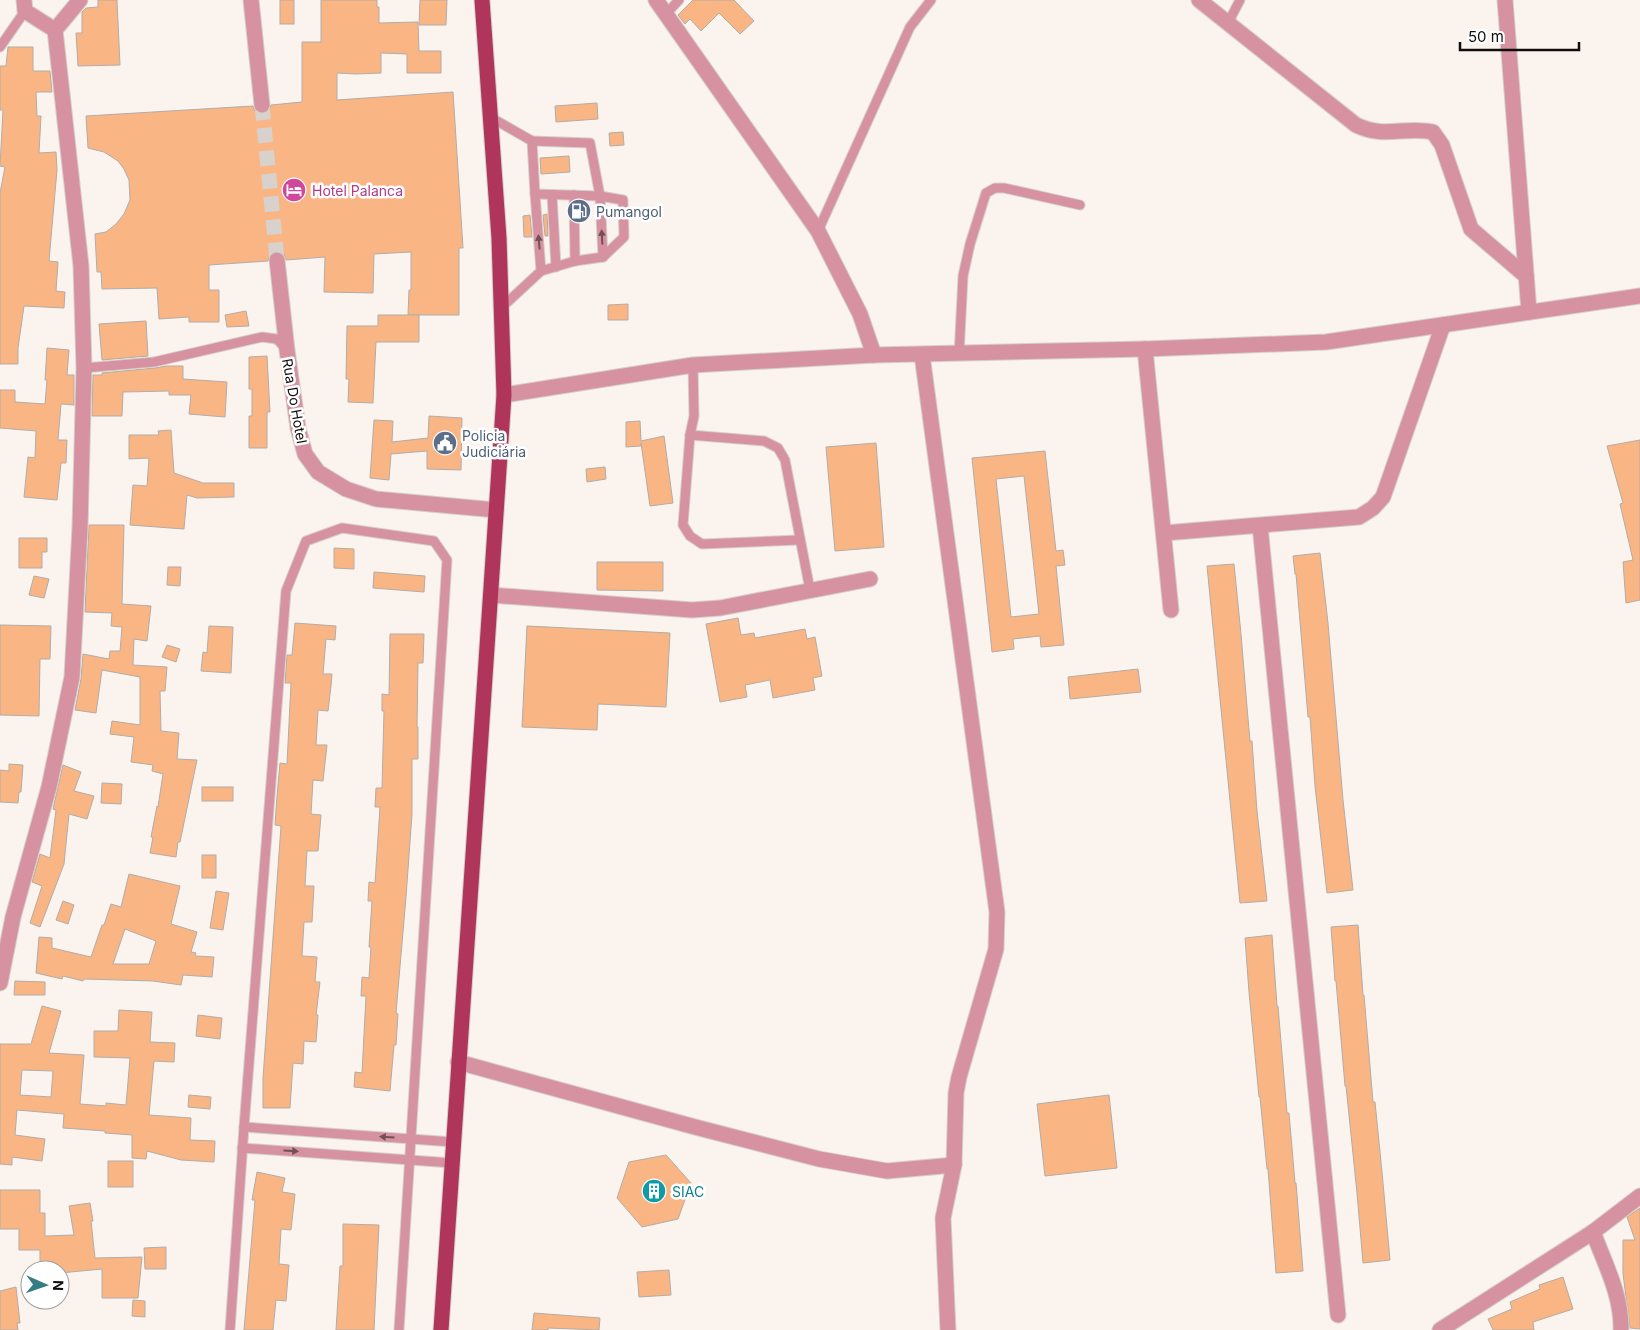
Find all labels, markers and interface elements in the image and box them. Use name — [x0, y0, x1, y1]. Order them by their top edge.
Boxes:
scale bar — [1460, 20, 1579, 52]
text: 50 m — [1468, 27, 1504, 46]
hotel icon: Hotel Palanca — [281, 177, 307, 203]
place label: Hotel Palanca — [312, 182, 403, 199]
fuel station icon: Pumangol — [566, 198, 592, 224]
place label: Pumangol — [596, 203, 662, 220]
one-way arrow — [598, 229, 606, 245]
one-way arrow — [534, 234, 542, 250]
street label: Rua Do Hotel — [279, 357, 311, 445]
place label: Policia Judiciária — [462, 427, 526, 460]
public building icon: Policia Judiciária — [432, 430, 458, 456]
one-way arrow — [379, 1133, 395, 1141]
one-way arrow — [283, 1148, 299, 1156]
building icon: SIAC — [641, 1178, 667, 1204]
place label: SIAC — [672, 1183, 704, 1200]
north arrow — [20, 1260, 70, 1310]
text: N — [50, 1280, 67, 1291]

